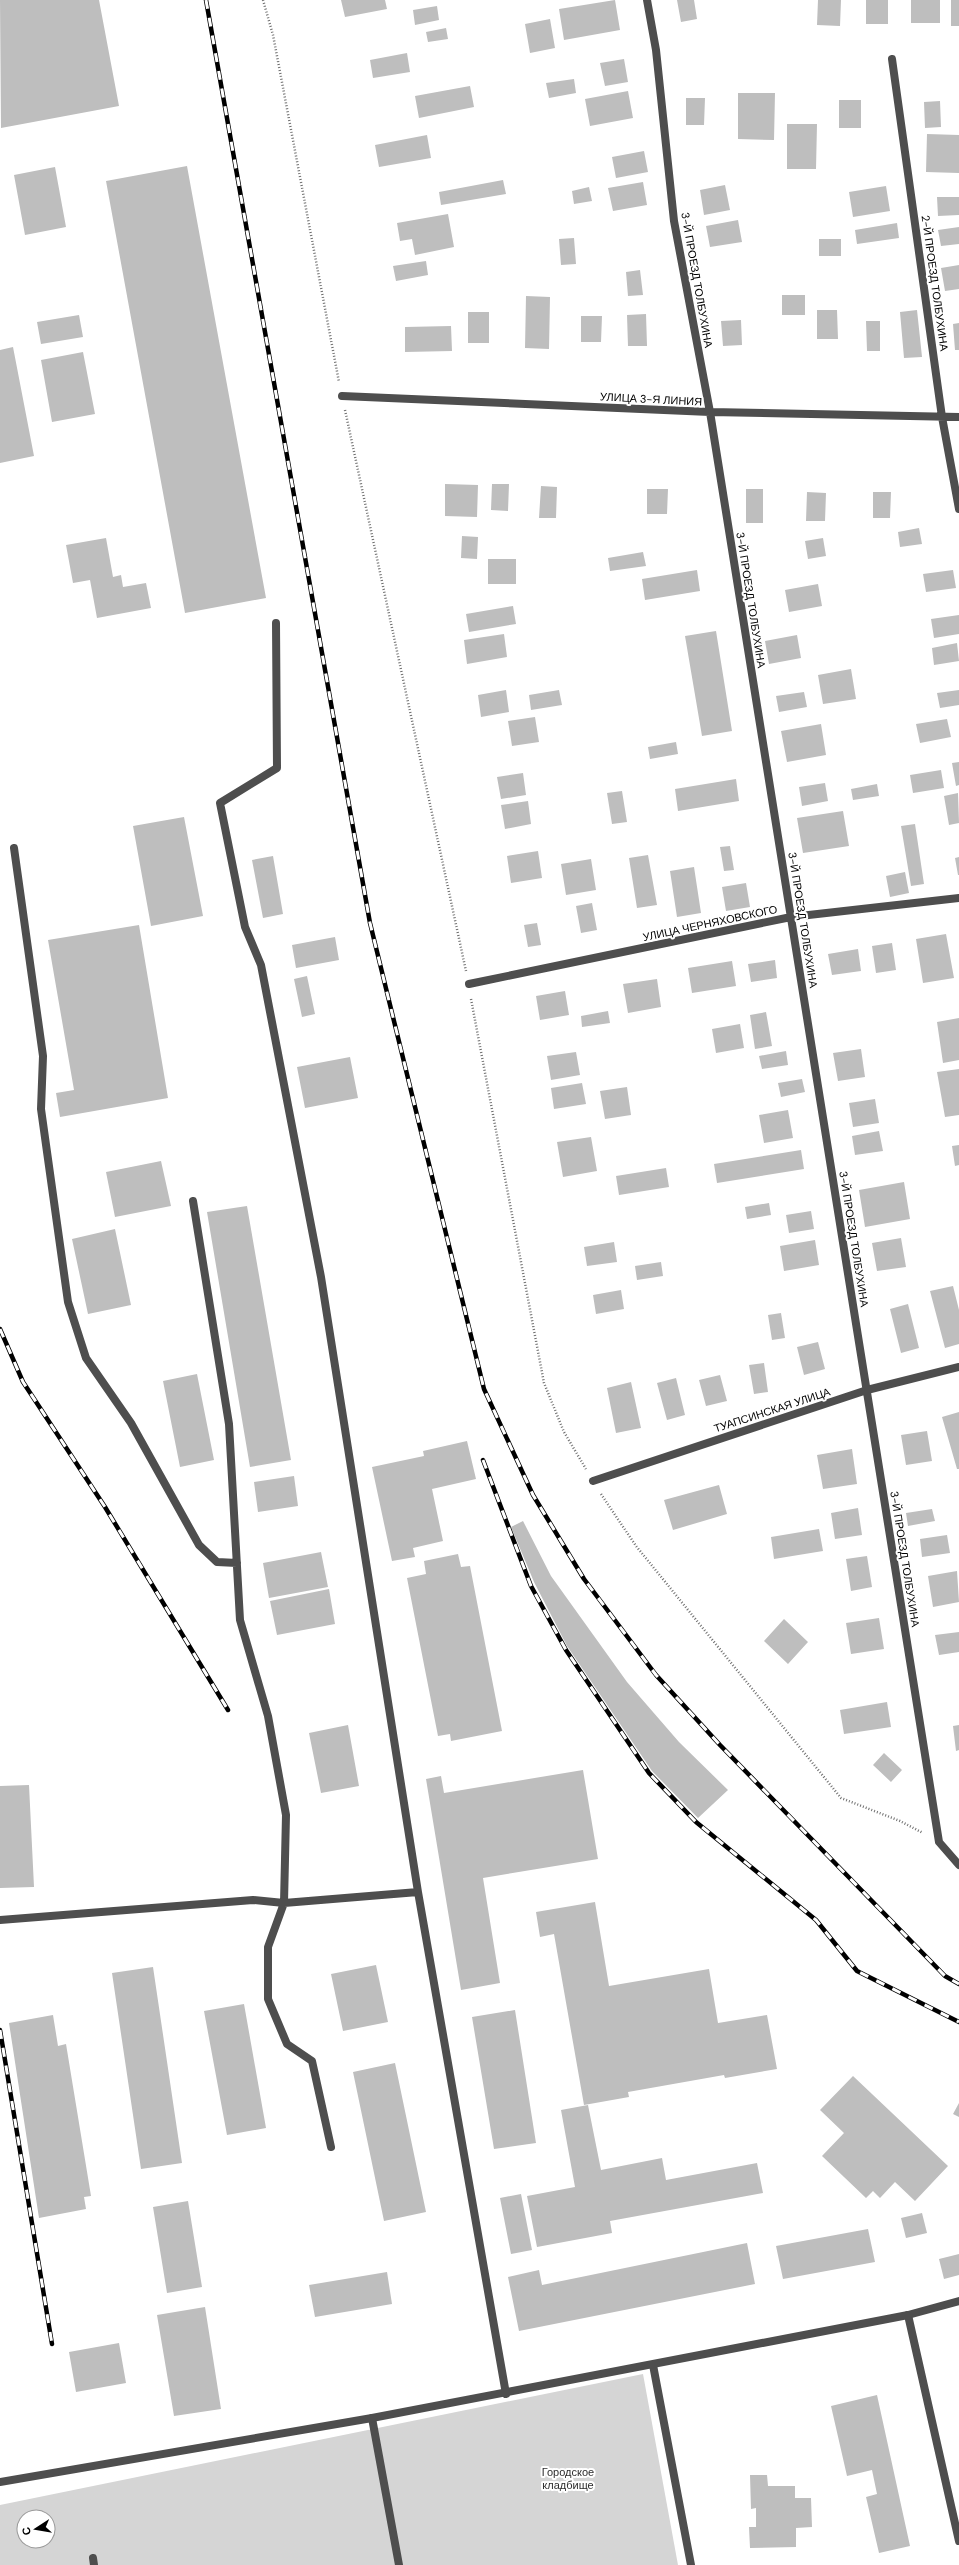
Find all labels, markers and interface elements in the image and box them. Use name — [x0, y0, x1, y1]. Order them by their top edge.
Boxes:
street label: 3-Й ПРОЕЗД ТОЛБУХИНА — [678, 211, 716, 349]
street label: 2-Й ПРОЕЗД ТОЛБУХИНА — [919, 214, 952, 353]
street label: УЛИЦА 3-Я ЛИНИЯ — [600, 389, 703, 409]
street label: 3-Й ПРОЕЗД ТОЛБУХИНА — [733, 531, 769, 670]
street label: 3-Й ПРОЕЗД ТОЛБУХИНА — [785, 851, 821, 990]
street label: УЛИЦА ЧЕРНЯХОВСКОГО — [641, 902, 779, 944]
street label: 3-Й ПРОЕЗД ТОЛБУХИНА — [836, 1170, 872, 1309]
street label: ТУАПСИНСКАЯ УЛИЦА — [712, 1384, 833, 1435]
street label: 3-Й ПРОЕЗД ТОЛБУХИНА — [887, 1490, 923, 1629]
park label: Городское кладбище — [542, 2465, 594, 2492]
north arrow — [16, 2509, 56, 2549]
text: С — [19, 2526, 34, 2536]

